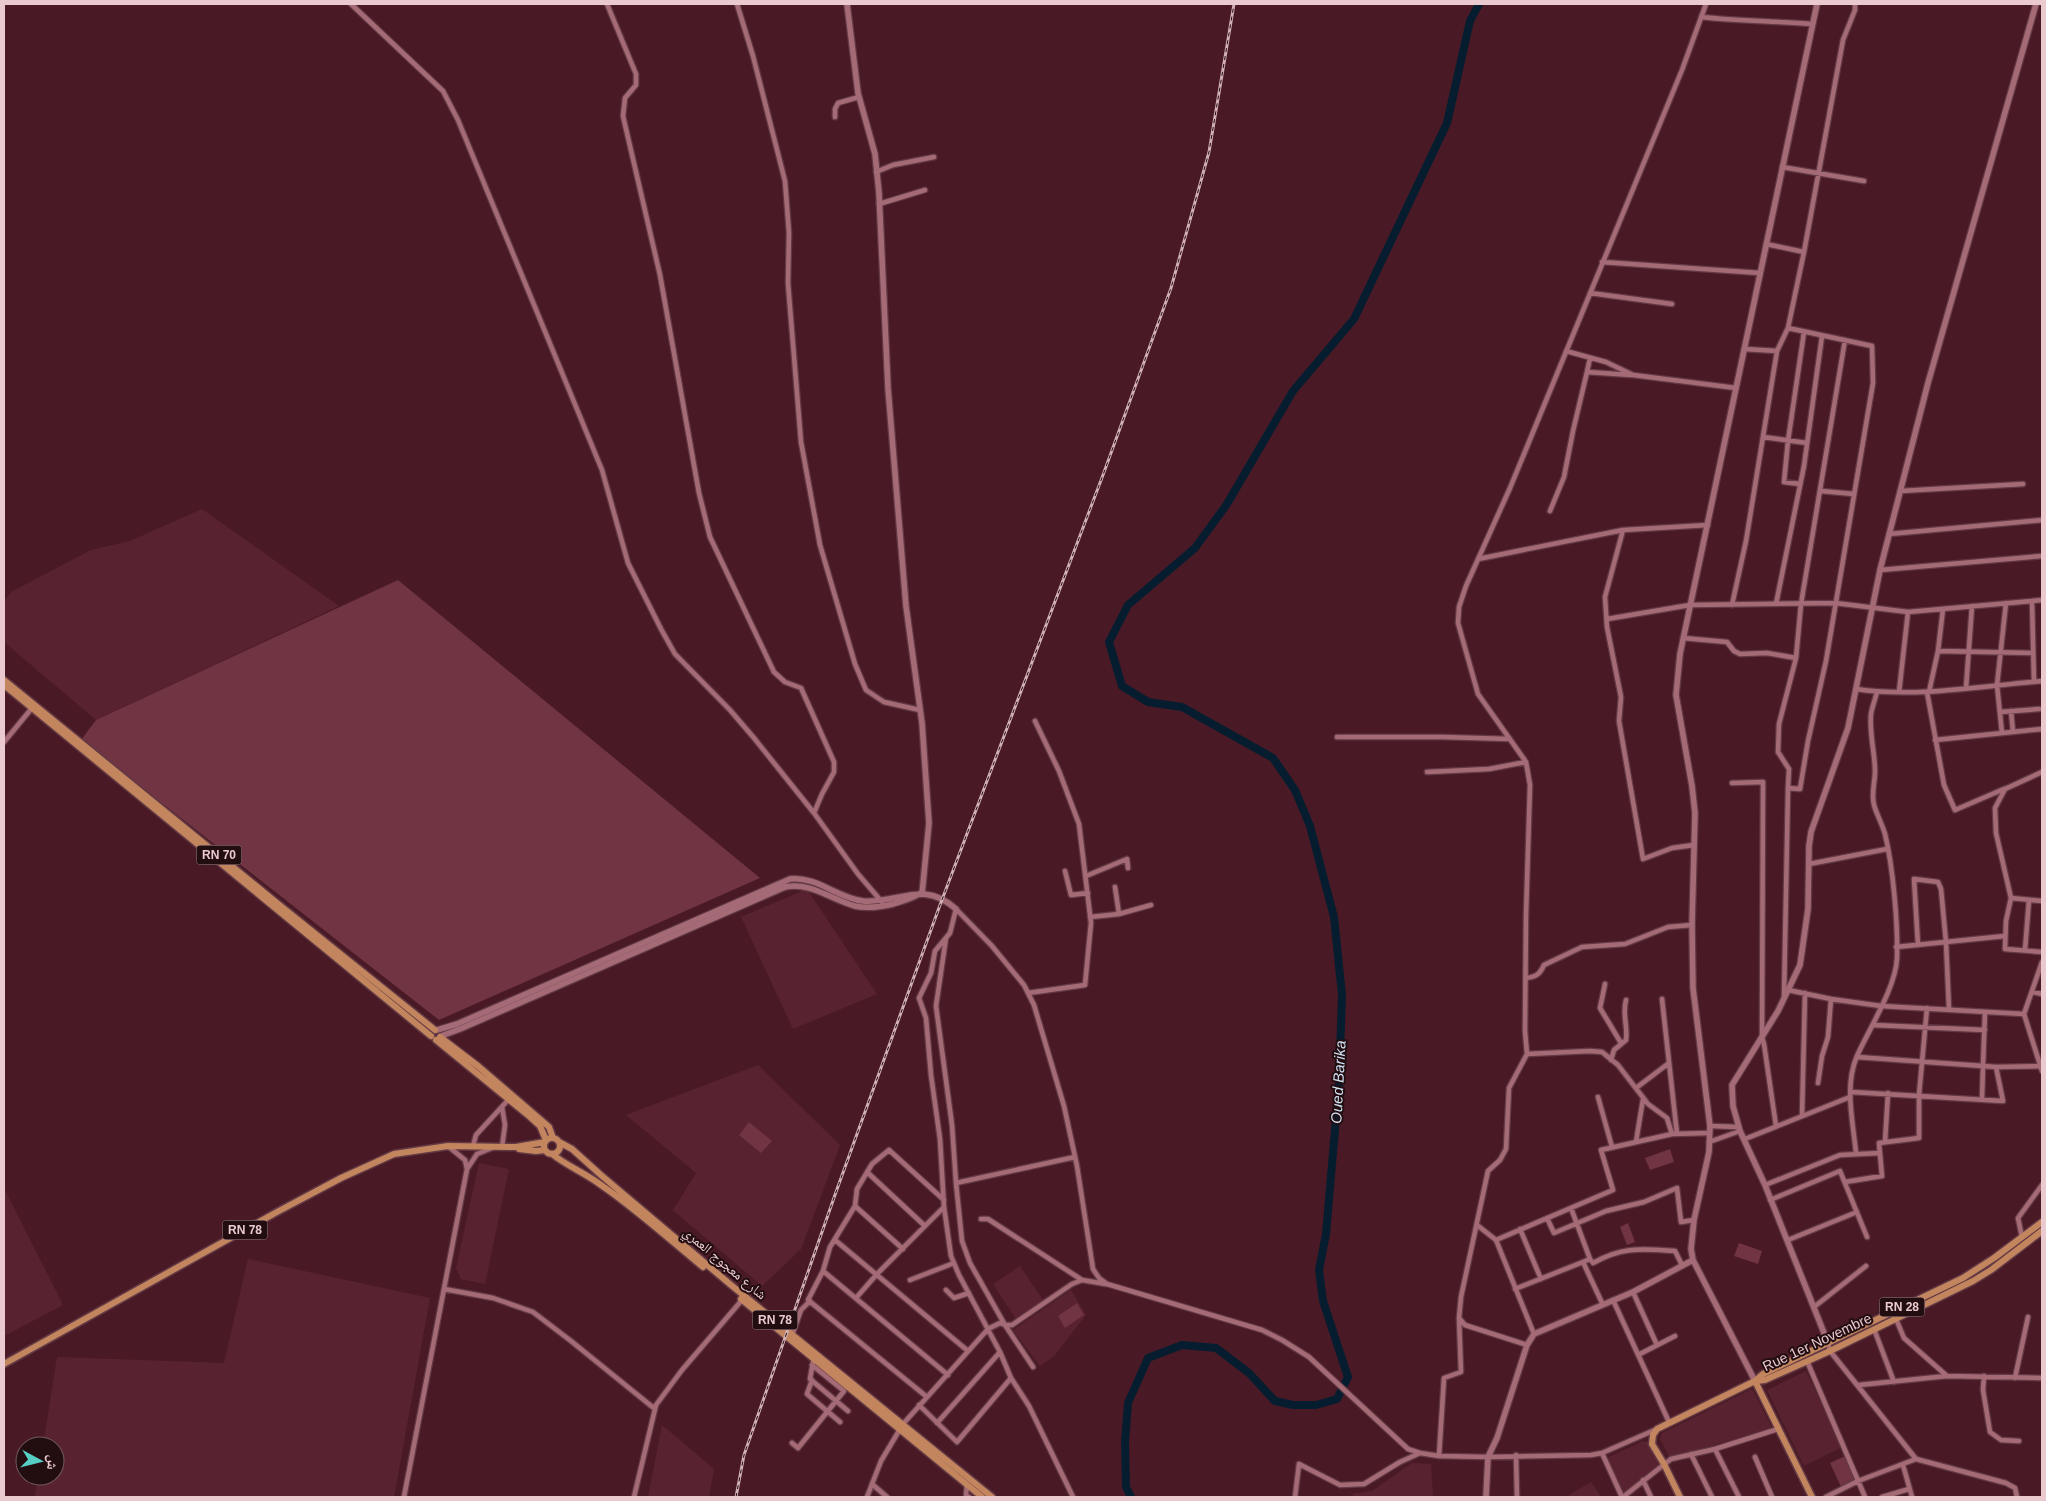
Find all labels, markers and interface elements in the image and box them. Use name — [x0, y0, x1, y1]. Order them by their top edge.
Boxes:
road number: RN 70 — [196, 846, 242, 864]
water label: Oued Barika — [1327, 1040, 1349, 1124]
road number: RN 78 — [222, 1220, 268, 1240]
street label: شارع معجوج العمري — [678, 1224, 770, 1305]
road number: RN 28 — [1880, 1298, 1924, 1316]
road number: RN 78 — [752, 1310, 798, 1330]
street label: Rue 1er Novembre — [1760, 1310, 1874, 1374]
north arrow — [15, 1436, 65, 1486]
text: ش — [43, 1454, 62, 1471]

